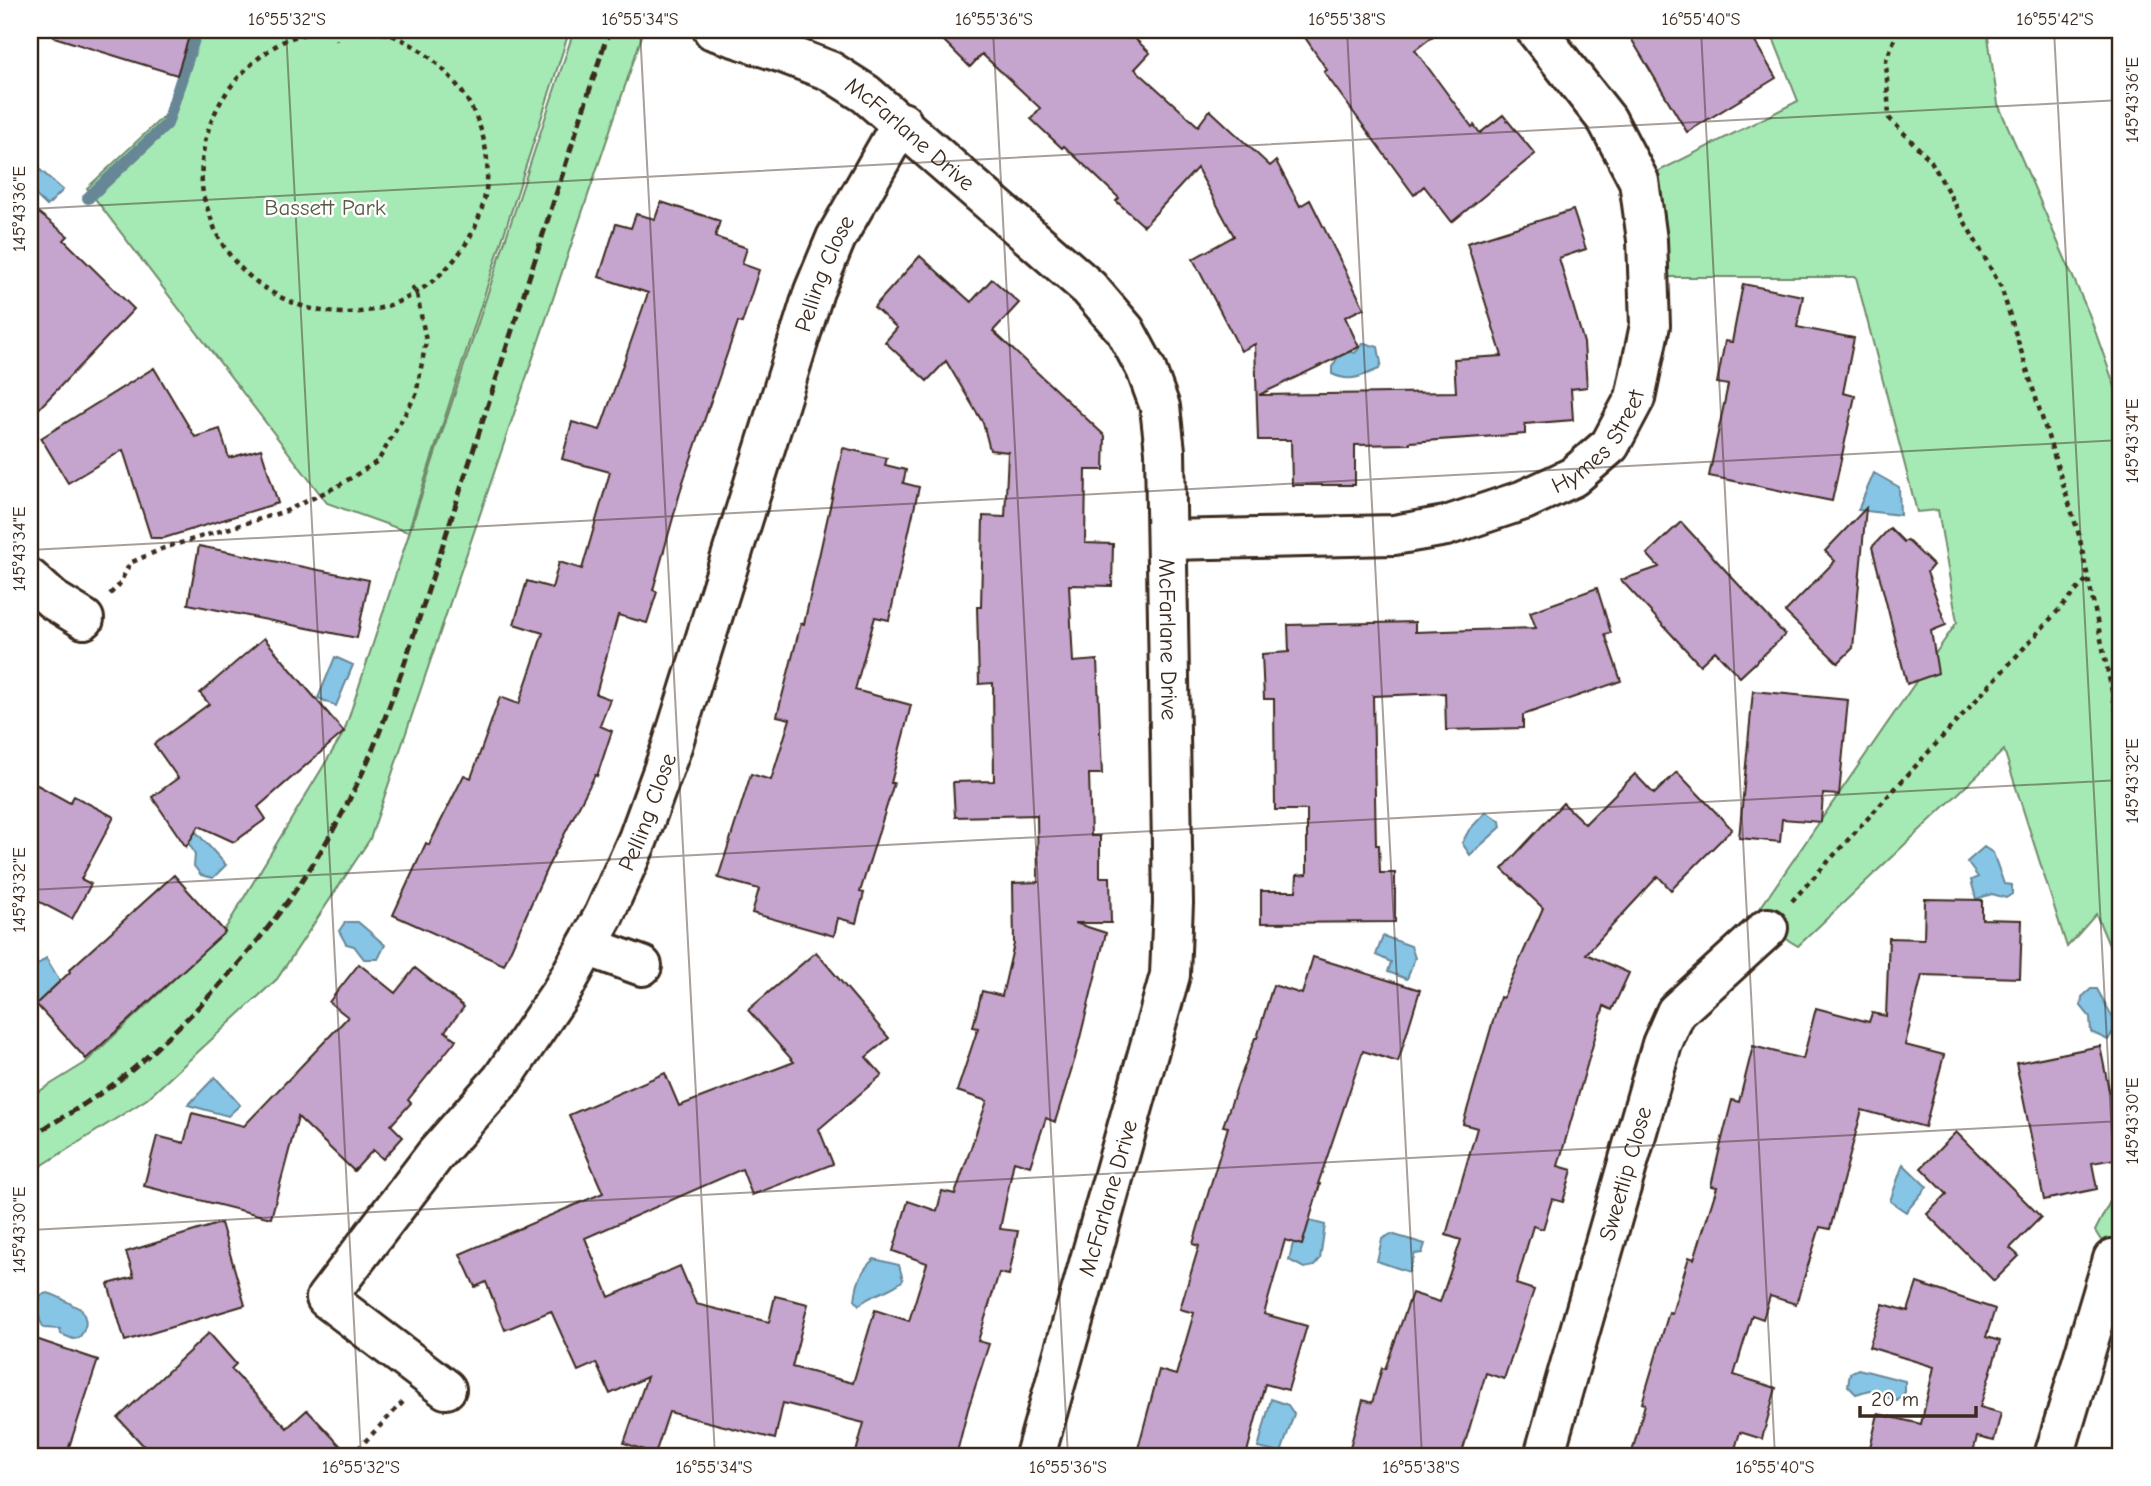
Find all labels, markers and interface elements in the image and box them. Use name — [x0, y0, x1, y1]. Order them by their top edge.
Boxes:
text: 16°55'32"S — [248, 9, 326, 30]
text: 16°55'34"S — [601, 9, 679, 30]
text: 16°55'36"S — [955, 9, 1033, 30]
text: 16°55'38"S — [1308, 9, 1386, 30]
text: 16°55'40"S — [1662, 9, 1741, 30]
text: 16°55'42"S — [2016, 9, 2094, 30]
text: 145°43'36"E — [2122, 57, 2143, 143]
street label: McFarlane Drive — [841, 71, 981, 196]
text: 145°43'36"E — [9, 166, 30, 252]
park label: Bassett Park — [264, 194, 386, 221]
street label: Pelling Close — [789, 210, 860, 335]
street label: Hymes Street — [1547, 386, 1650, 499]
text: 145°43'34"E — [2122, 398, 2143, 483]
text: 145°43'34"E — [9, 506, 30, 591]
street label: McFarlane Drive — [1153, 558, 1183, 720]
text: 145°43'32"E — [2122, 738, 2143, 824]
street label: Pelling Close — [612, 749, 682, 875]
text: 145°43'32"E — [9, 847, 30, 933]
text: 145°43'30"E — [2122, 1077, 2143, 1165]
street label: Sweetlip Close — [1593, 1103, 1657, 1243]
street label: McFarlane Drive — [1073, 1117, 1143, 1279]
text: 145°43'30"E — [9, 1186, 30, 1274]
scale bar — [1860, 1374, 1976, 1418]
text: 20 m — [1871, 1387, 1919, 1411]
text: 16°55'32"S — [322, 1457, 400, 1478]
text: 16°55'34"S — [675, 1457, 753, 1478]
text: 16°55'36"S — [1029, 1457, 1107, 1478]
text: 16°55'38"S — [1382, 1457, 1460, 1478]
text: 16°55'40"S — [1736, 1457, 1815, 1478]

